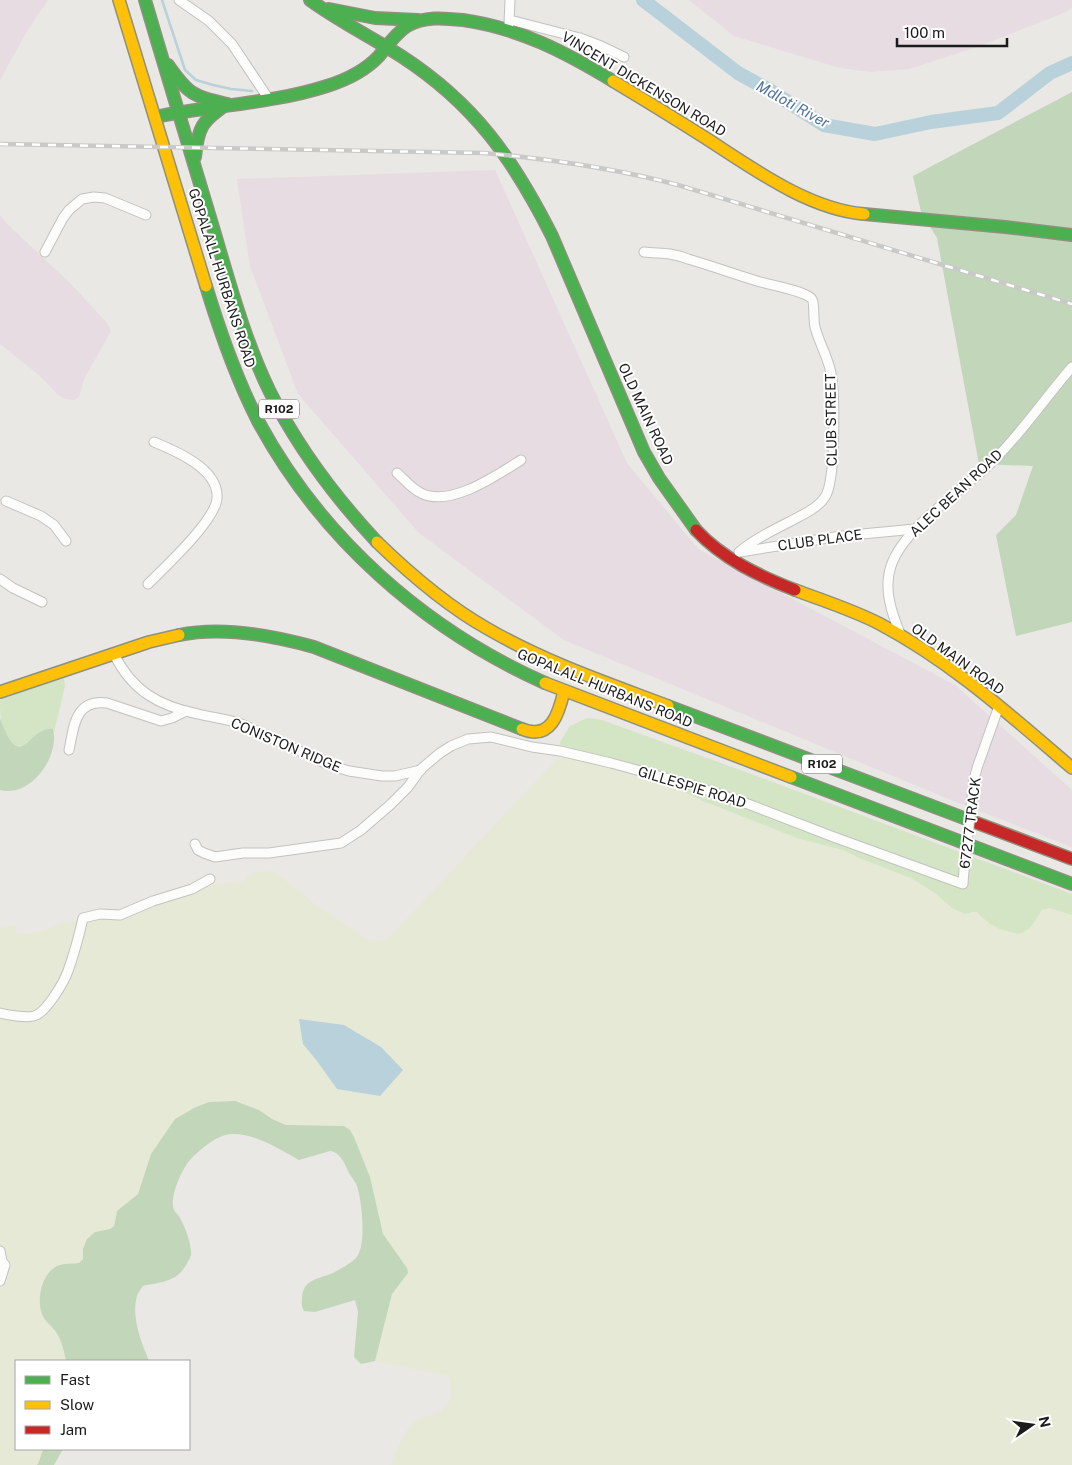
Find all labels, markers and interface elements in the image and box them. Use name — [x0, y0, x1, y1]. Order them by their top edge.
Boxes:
scale bar — [897, 15, 1007, 47]
text: 100 m — [904, 24, 945, 41]
street label: VINCENT DICKENSON ROAD — [559, 28, 729, 140]
water label: Mdloti River — [754, 77, 833, 131]
street label: GOPALALL HURBANS ROAD — [185, 186, 259, 370]
street label: OLD MAIN ROAD — [615, 361, 677, 467]
street label: CLUB STREET — [822, 373, 840, 467]
road number: R102 — [259, 399, 299, 418]
street label: ALEC BEAN ROAD — [906, 446, 1006, 540]
street label: CLUB PLACE — [777, 526, 863, 554]
street label: OLD MAIN ROAD — [909, 620, 1007, 698]
street label: GOPALALL HURBANS ROAD — [515, 645, 695, 731]
street label: CONISTON RIDGE — [228, 715, 344, 775]
road number: R102 — [802, 754, 842, 774]
street label: GILLESPIE ROAD — [636, 763, 748, 811]
street label: 67277 TRACK — [956, 776, 984, 870]
legend — [15, 1360, 190, 1450]
text: Fast — [60, 1371, 90, 1388]
text: Slow — [60, 1396, 95, 1413]
north arrow — [1007, 1400, 1057, 1450]
text: N — [1036, 1415, 1054, 1429]
text: Jam — [60, 1421, 87, 1438]

